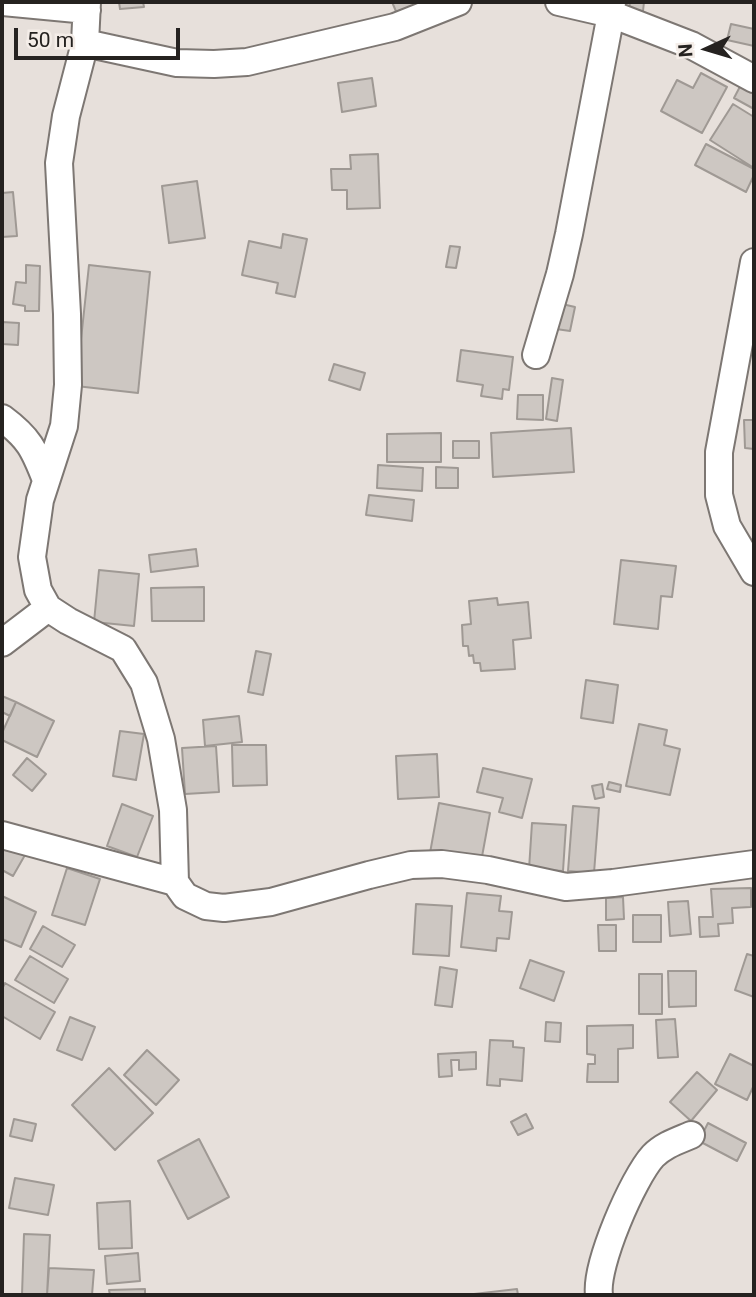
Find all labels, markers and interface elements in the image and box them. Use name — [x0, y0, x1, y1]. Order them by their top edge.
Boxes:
scale bar — [18, 14, 184, 58]
north arrow — [672, 14, 742, 84]
text: 50 m — [27, 28, 74, 52]
text: N — [674, 43, 697, 58]

